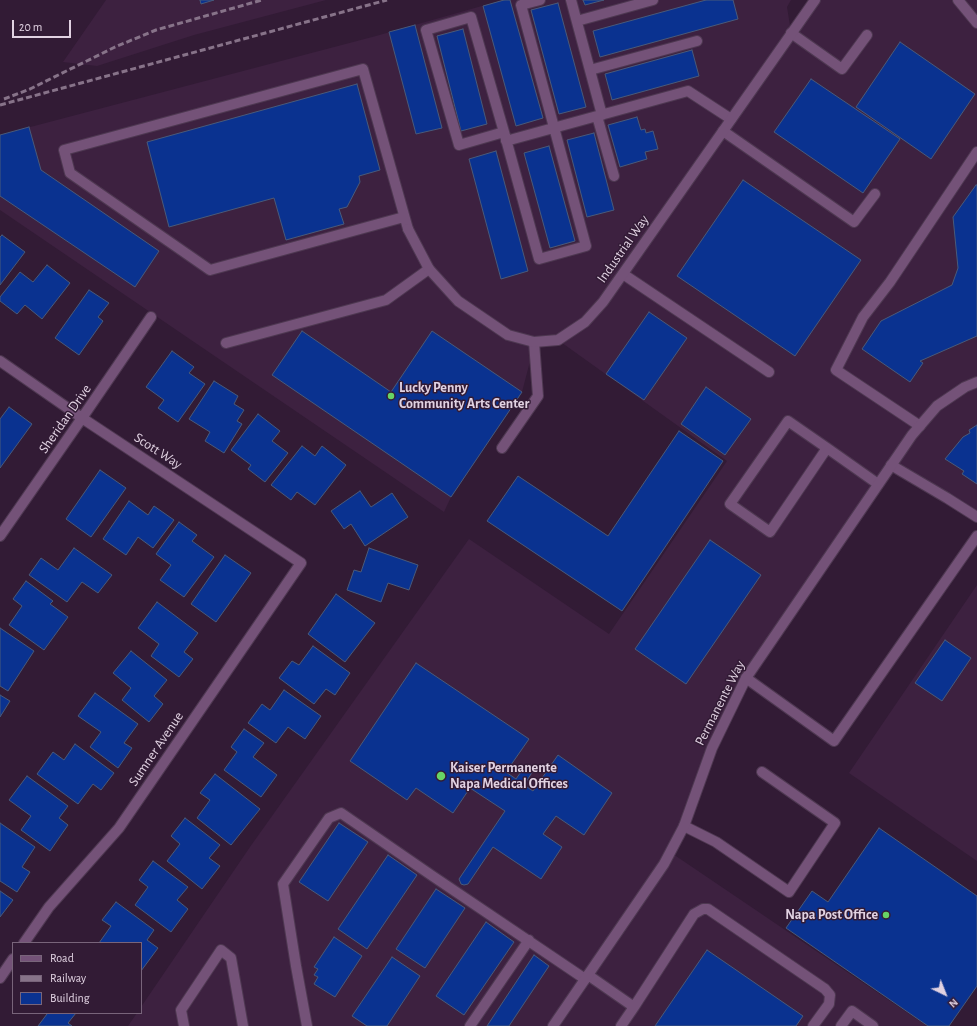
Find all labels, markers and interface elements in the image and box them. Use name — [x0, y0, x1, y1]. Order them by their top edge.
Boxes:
scale bar — [14, 12, 73, 38]
text: 20 m — [19, 21, 42, 33]
street label: Industrial Way — [593, 212, 653, 286]
place label: Lucky Penny Community Arts Center — [399, 380, 529, 412]
street label: Sheridan Drive — [35, 381, 95, 457]
marker: Lucky Penny Community Arts Center — [386, 391, 396, 401]
street label: Scott Way — [131, 429, 185, 473]
street label: Permanente Way — [691, 658, 749, 748]
street label: Sumner Avenue — [125, 709, 187, 789]
place label: Kaiser Permanente Napa Medical Offices — [450, 760, 568, 792]
marker: Kaiser Permanente Napa Medical Offices — [435, 770, 447, 782]
place label: Napa Post Office — [785, 907, 878, 923]
marker: Napa Post Office — [881, 910, 891, 920]
legend — [12, 942, 142, 1014]
text: Road — [50, 952, 74, 964]
text: Railway — [50, 972, 86, 984]
north arrow — [925, 974, 965, 1014]
text: Building — [50, 992, 90, 1004]
text: N — [947, 997, 960, 1010]

